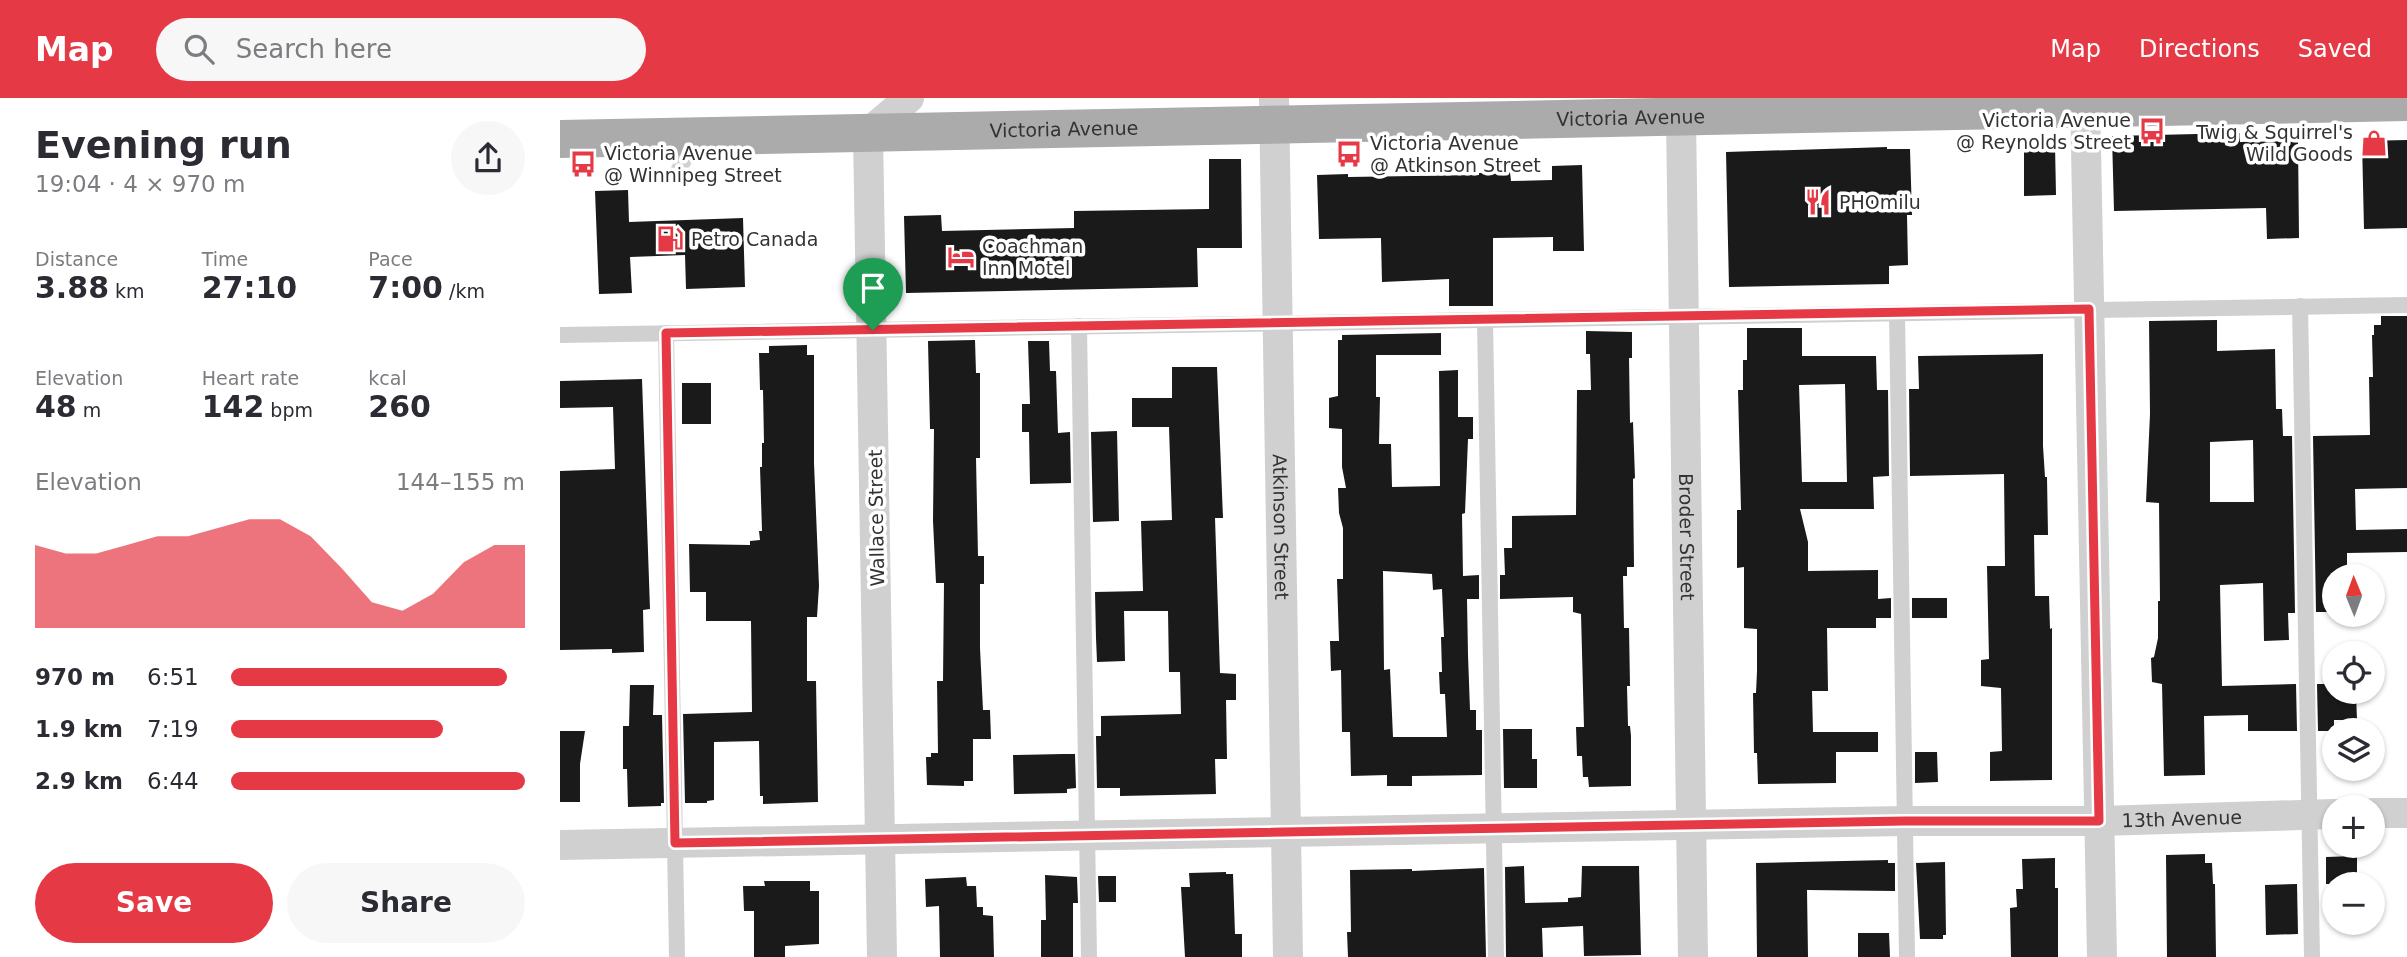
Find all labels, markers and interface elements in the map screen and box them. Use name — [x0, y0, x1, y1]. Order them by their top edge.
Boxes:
search box — [156, 18, 646, 81]
text: Map — [35, 30, 114, 69]
icon: search — [180, 30, 218, 68]
text: Search here — [236, 34, 392, 64]
text: Map — [2050, 35, 2101, 63]
text: Directions — [2139, 35, 2260, 63]
text: Saved — [2298, 35, 2372, 63]
street label: Victoria Avenue — [1556, 105, 1705, 130]
place label: Victoria Avenue @ Reynolds Street — [1956, 109, 2131, 153]
street label: Victoria Avenue — [989, 116, 1139, 141]
bus stop icon: Victoria Avenue @ Reynolds Street — [2137, 116, 2167, 146]
button: share — [451, 121, 525, 195]
place label: Twig & Squirrel's Wild Goods — [2195, 121, 2353, 165]
text: Evening run — [35, 123, 292, 167]
shop icon: Twig & Squirrel's Wild Goods — [2359, 128, 2389, 158]
place label: Victoria Avenue @ Atkinson Street — [1370, 132, 1541, 176]
bus stop icon: Victoria Avenue @ Atkinson Street — [1334, 139, 1364, 169]
place label: Victoria Avenue @ Winnipeg Street — [604, 142, 782, 186]
bus stop icon: Victoria Avenue @ Winnipeg Street — [568, 149, 598, 179]
text: 19:04 · 4 × 970 m — [35, 171, 245, 197]
restaurant icon: PHOmilu — [1803, 187, 1833, 217]
place label: PHOmilu — [1839, 191, 1921, 213]
fuel station icon: Petro Canada — [655, 224, 685, 254]
place label: Petro Canada — [691, 228, 818, 250]
place label: Coachman Inn Motel — [982, 235, 1083, 279]
hotel icon: Coachman Inn Motel — [946, 242, 976, 272]
text: Distance — [35, 248, 118, 270]
text: Time — [202, 248, 248, 270]
text: Pace — [368, 248, 413, 270]
pin — [843, 258, 903, 330]
icon: arrive — [854, 269, 892, 307]
text: 3.88 — [35, 270, 109, 305]
text: 27:10 — [202, 270, 297, 305]
text: 7:00 — [368, 270, 443, 305]
text: km — [109, 280, 145, 302]
text: /km — [443, 280, 485, 302]
text: Elevation — [35, 367, 123, 389]
text: Heart rate — [202, 367, 299, 389]
text: kcal — [368, 367, 407, 389]
text: 48 — [35, 389, 77, 424]
text: 142 — [202, 389, 264, 424]
text: 260 — [368, 389, 431, 424]
text: m — [77, 399, 101, 421]
text: bpm — [264, 399, 313, 421]
street label: Wallace Street — [864, 449, 888, 587]
street label: Atkinson Street — [1269, 454, 1293, 600]
text: Elevation — [35, 469, 142, 495]
text: 144–155 m — [396, 469, 525, 495]
street label: Broder Street — [1675, 473, 1699, 601]
north arrow — [2322, 564, 2385, 626]
map controls — [2322, 564, 2385, 935]
button: locate — [2322, 641, 2385, 704]
text: 970 m — [35, 664, 115, 690]
text: 6:51 — [147, 664, 199, 690]
text: 1.9 km — [35, 716, 123, 742]
text: 7:19 — [147, 716, 199, 742]
button: layers — [2322, 718, 2385, 781]
text: 2.9 km — [35, 768, 123, 794]
text: 6:44 — [147, 768, 199, 794]
button: + — [2322, 795, 2385, 858]
street label: 13th Avenue — [2121, 806, 2242, 831]
button: Save — [35, 863, 273, 943]
button: Share — [287, 863, 525, 943]
button: − — [2322, 872, 2385, 935]

